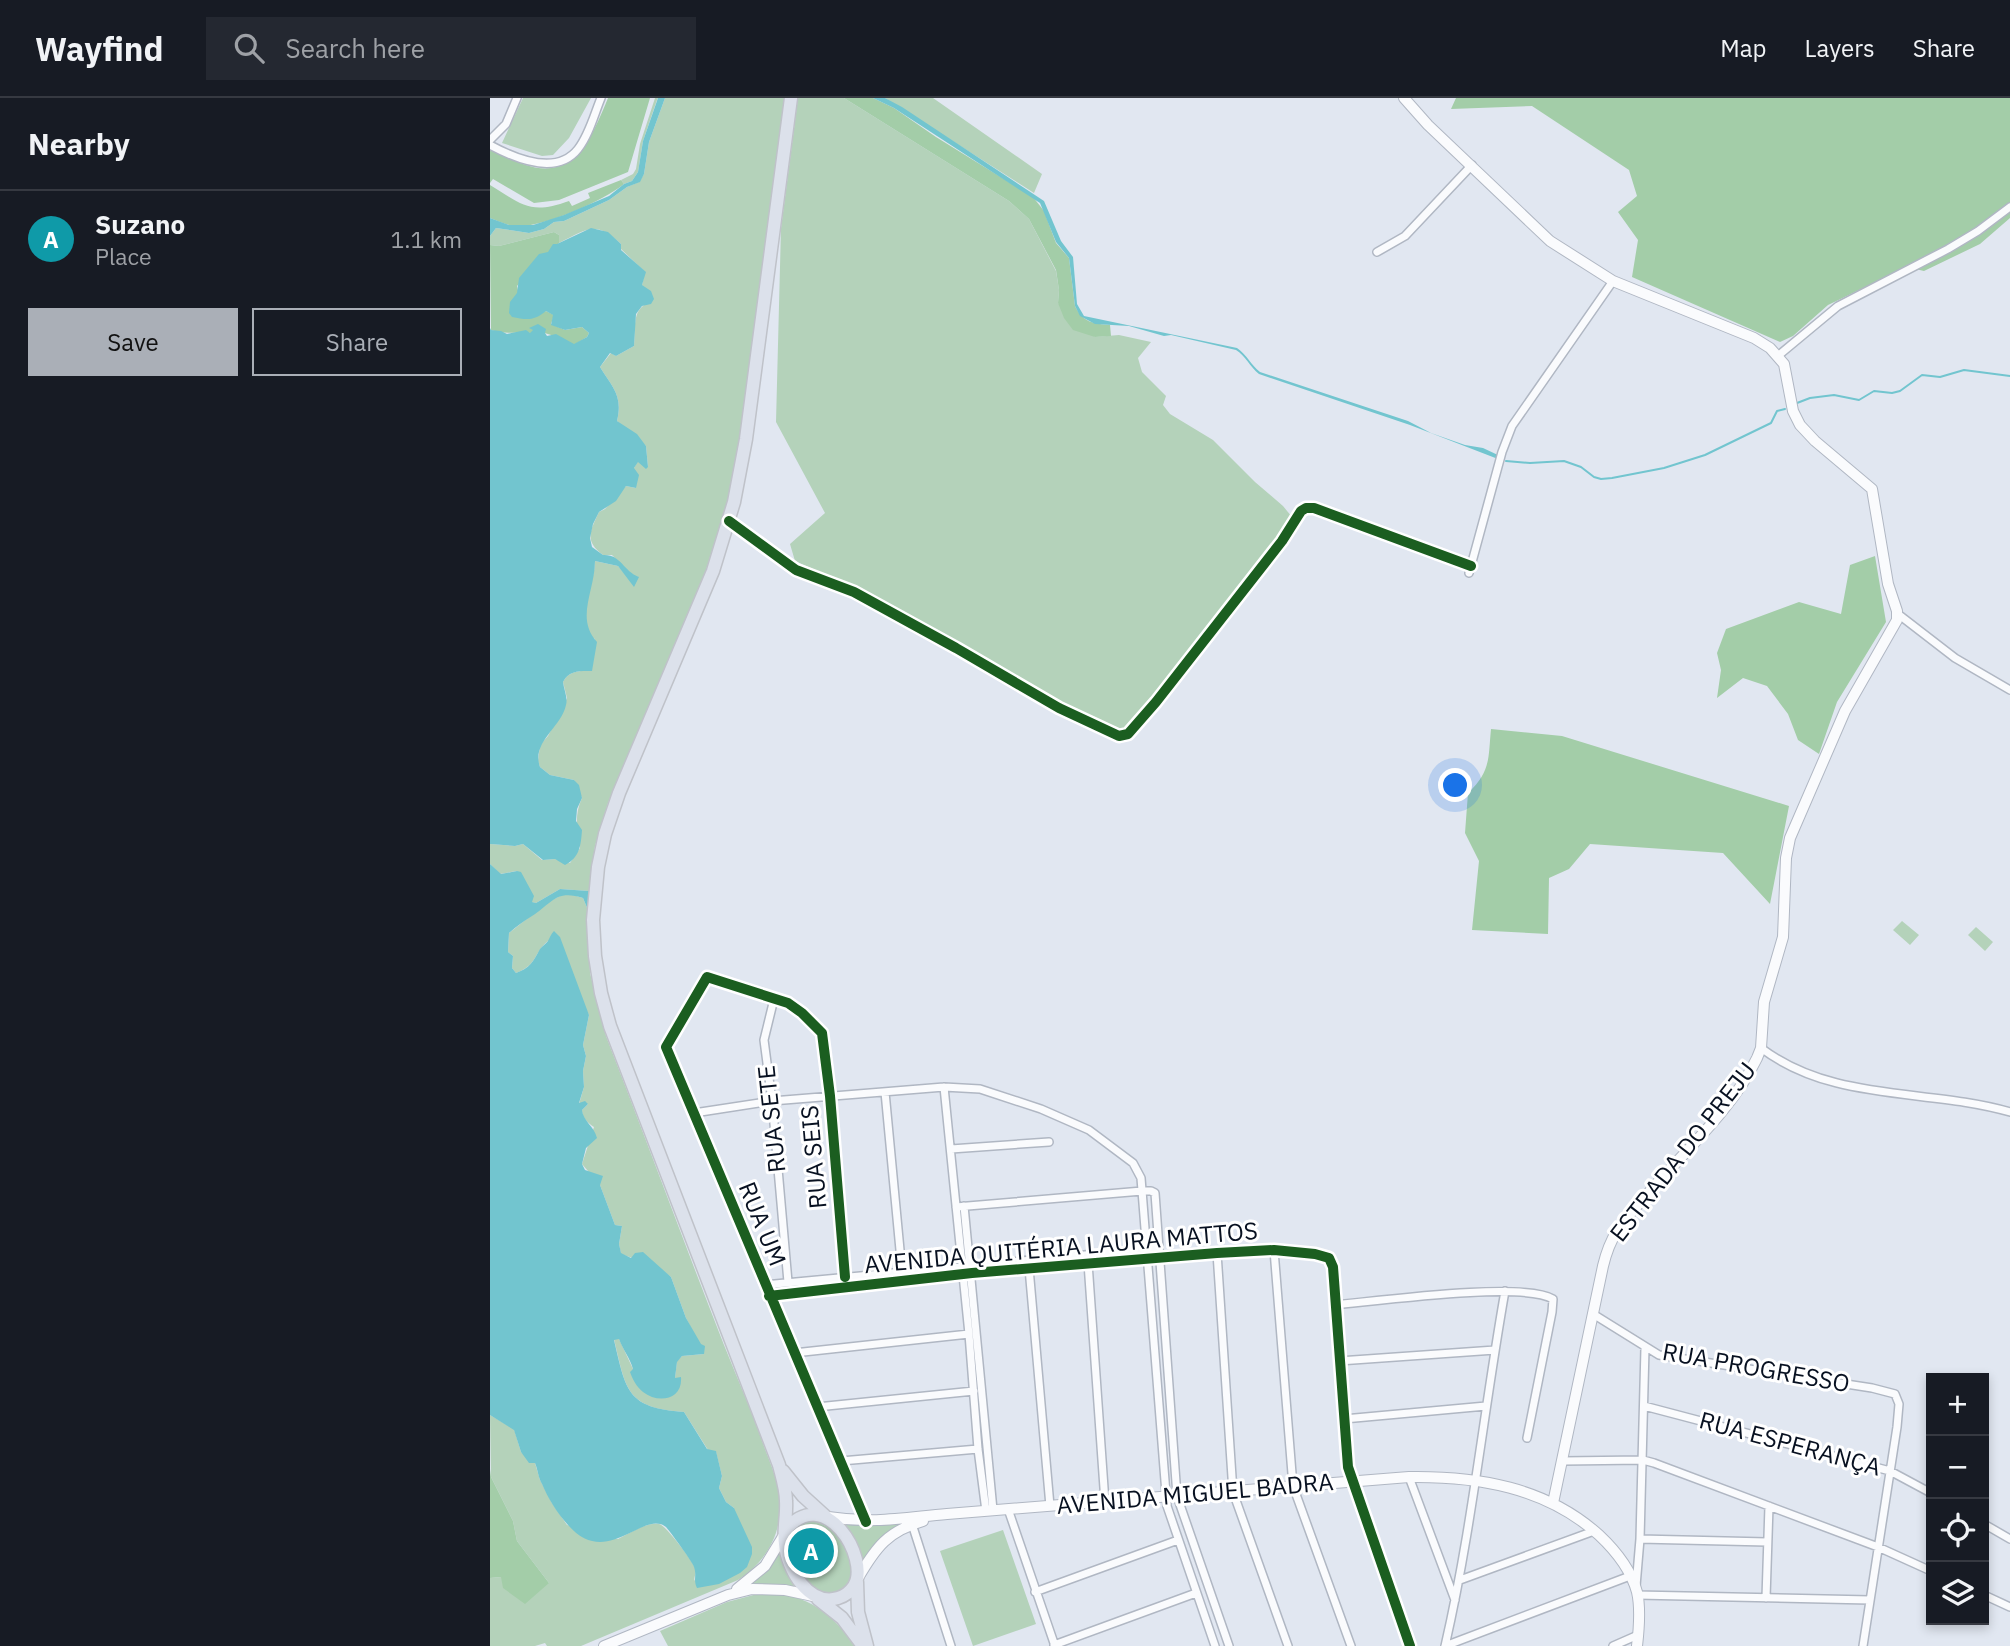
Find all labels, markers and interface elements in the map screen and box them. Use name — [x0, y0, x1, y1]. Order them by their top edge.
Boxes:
search box — [206, 17, 696, 80]
text: Wayfind — [35, 27, 164, 70]
icon: search — [230, 29, 268, 67]
text: Search here — [286, 31, 425, 65]
text: Map — [1720, 32, 1767, 64]
text: Layers — [1805, 32, 1875, 64]
text: Share — [1913, 32, 1975, 64]
text: Nearby — [28, 124, 130, 163]
text: Suzano — [95, 207, 185, 241]
text: A — [43, 224, 59, 254]
text: 1.1 km — [391, 224, 462, 254]
text: Place — [95, 241, 152, 271]
button: Save — [28, 308, 238, 376]
button: Share — [252, 308, 462, 376]
your location — [1438, 768, 1472, 802]
street label: ESTRADA DO PREJU — [1602, 1055, 1762, 1248]
street label: RUA SETE — [749, 1064, 793, 1174]
street label: RUA SEIS — [793, 1104, 833, 1210]
street label: RUA UM — [732, 1177, 794, 1270]
street label: AVENIDA QUITÉRIA LAURA MATTOS — [863, 1214, 1259, 1280]
street label: RUA PROGRESSO — [1660, 1335, 1852, 1399]
map controls — [1926, 1373, 1989, 1625]
button: + — [1926, 1373, 1989, 1436]
street label: RUA ESPERANÇA — [1696, 1403, 1885, 1483]
button: − — [1926, 1436, 1989, 1499]
street label: AVENIDA MIGUEL BADRA — [1055, 1465, 1335, 1521]
button: locate — [1926, 1499, 1989, 1562]
pin: A — [788, 1525, 834, 1577]
button: layers — [1926, 1562, 1989, 1625]

